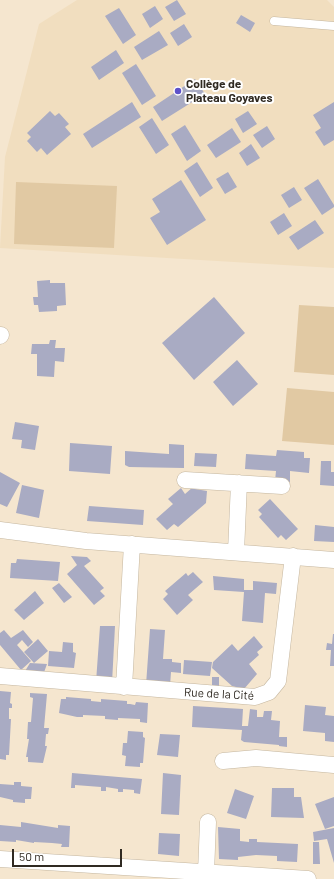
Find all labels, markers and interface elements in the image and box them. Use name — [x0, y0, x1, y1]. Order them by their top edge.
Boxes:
place label: Collège de Plateau Goyaves — [186, 77, 272, 105]
marker: Collège de Plateau Goyaves — [173, 86, 183, 96]
street label: Rue de la Cité — [184, 685, 254, 703]
scale bar — [14, 841, 124, 867]
text: 50 m — [19, 849, 44, 863]

